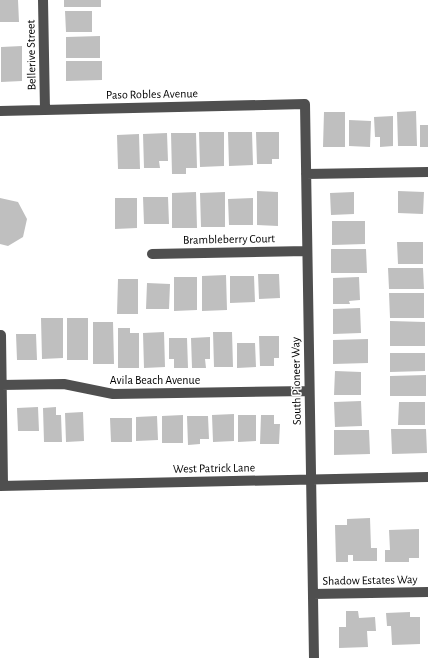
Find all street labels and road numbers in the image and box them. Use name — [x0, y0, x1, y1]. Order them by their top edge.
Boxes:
street label: Bellerive Street — [24, 19, 38, 90]
street label: Paso Robles Avenue — [106, 87, 198, 101]
street label: Brambleberry Court — [183, 232, 275, 247]
street label: South Pioneer Way — [289, 337, 304, 425]
street label: Avila Beach Avenue — [110, 374, 200, 386]
street label: West Patrick Lane — [173, 461, 255, 475]
street label: Shadow Estates Way — [322, 573, 418, 588]

